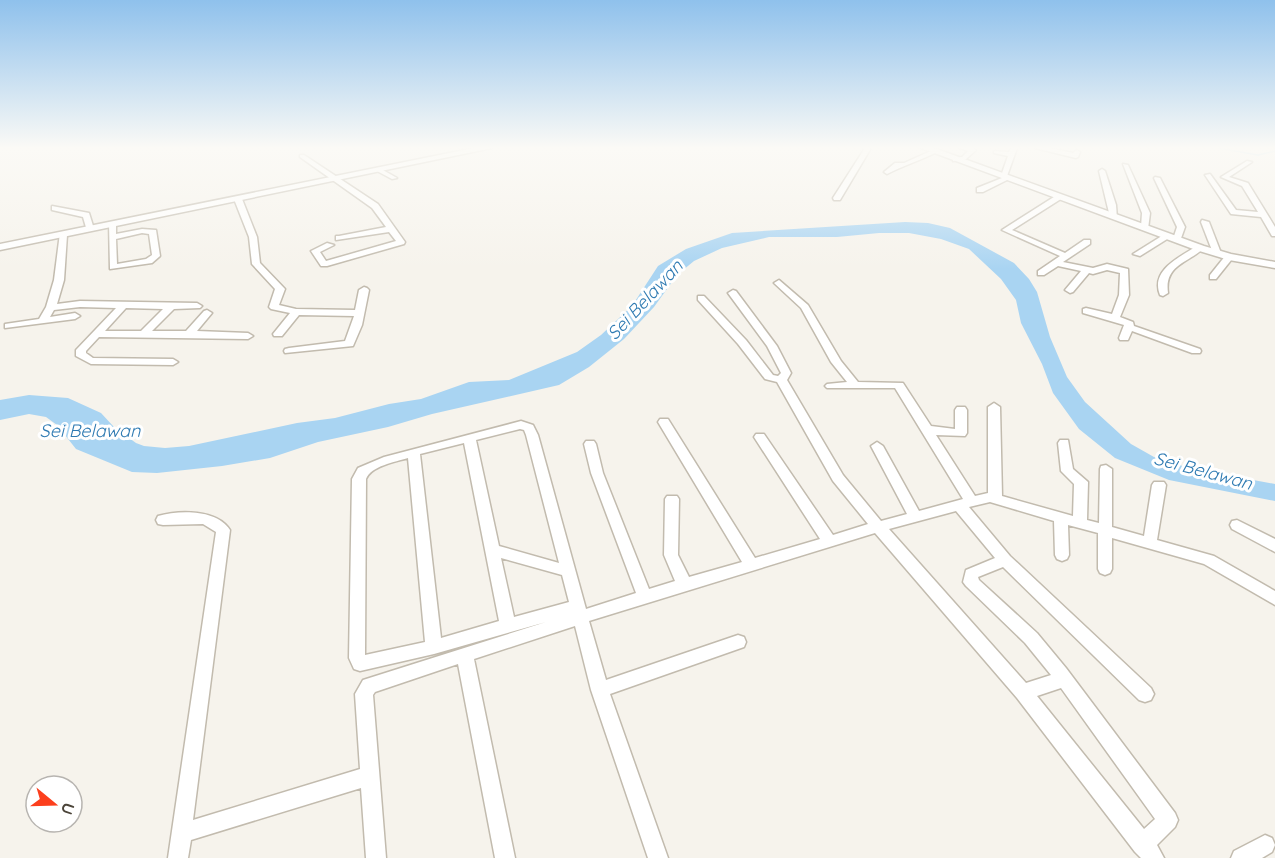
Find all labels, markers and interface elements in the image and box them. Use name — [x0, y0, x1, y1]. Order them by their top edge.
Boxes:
water label: Sei Belawan — [602, 255, 688, 344]
water label: Sei Belawan — [40, 419, 141, 442]
water label: Sei Belawan — [1151, 446, 1255, 495]
north arrow — [24, 774, 84, 834]
text: U — [57, 800, 79, 817]

